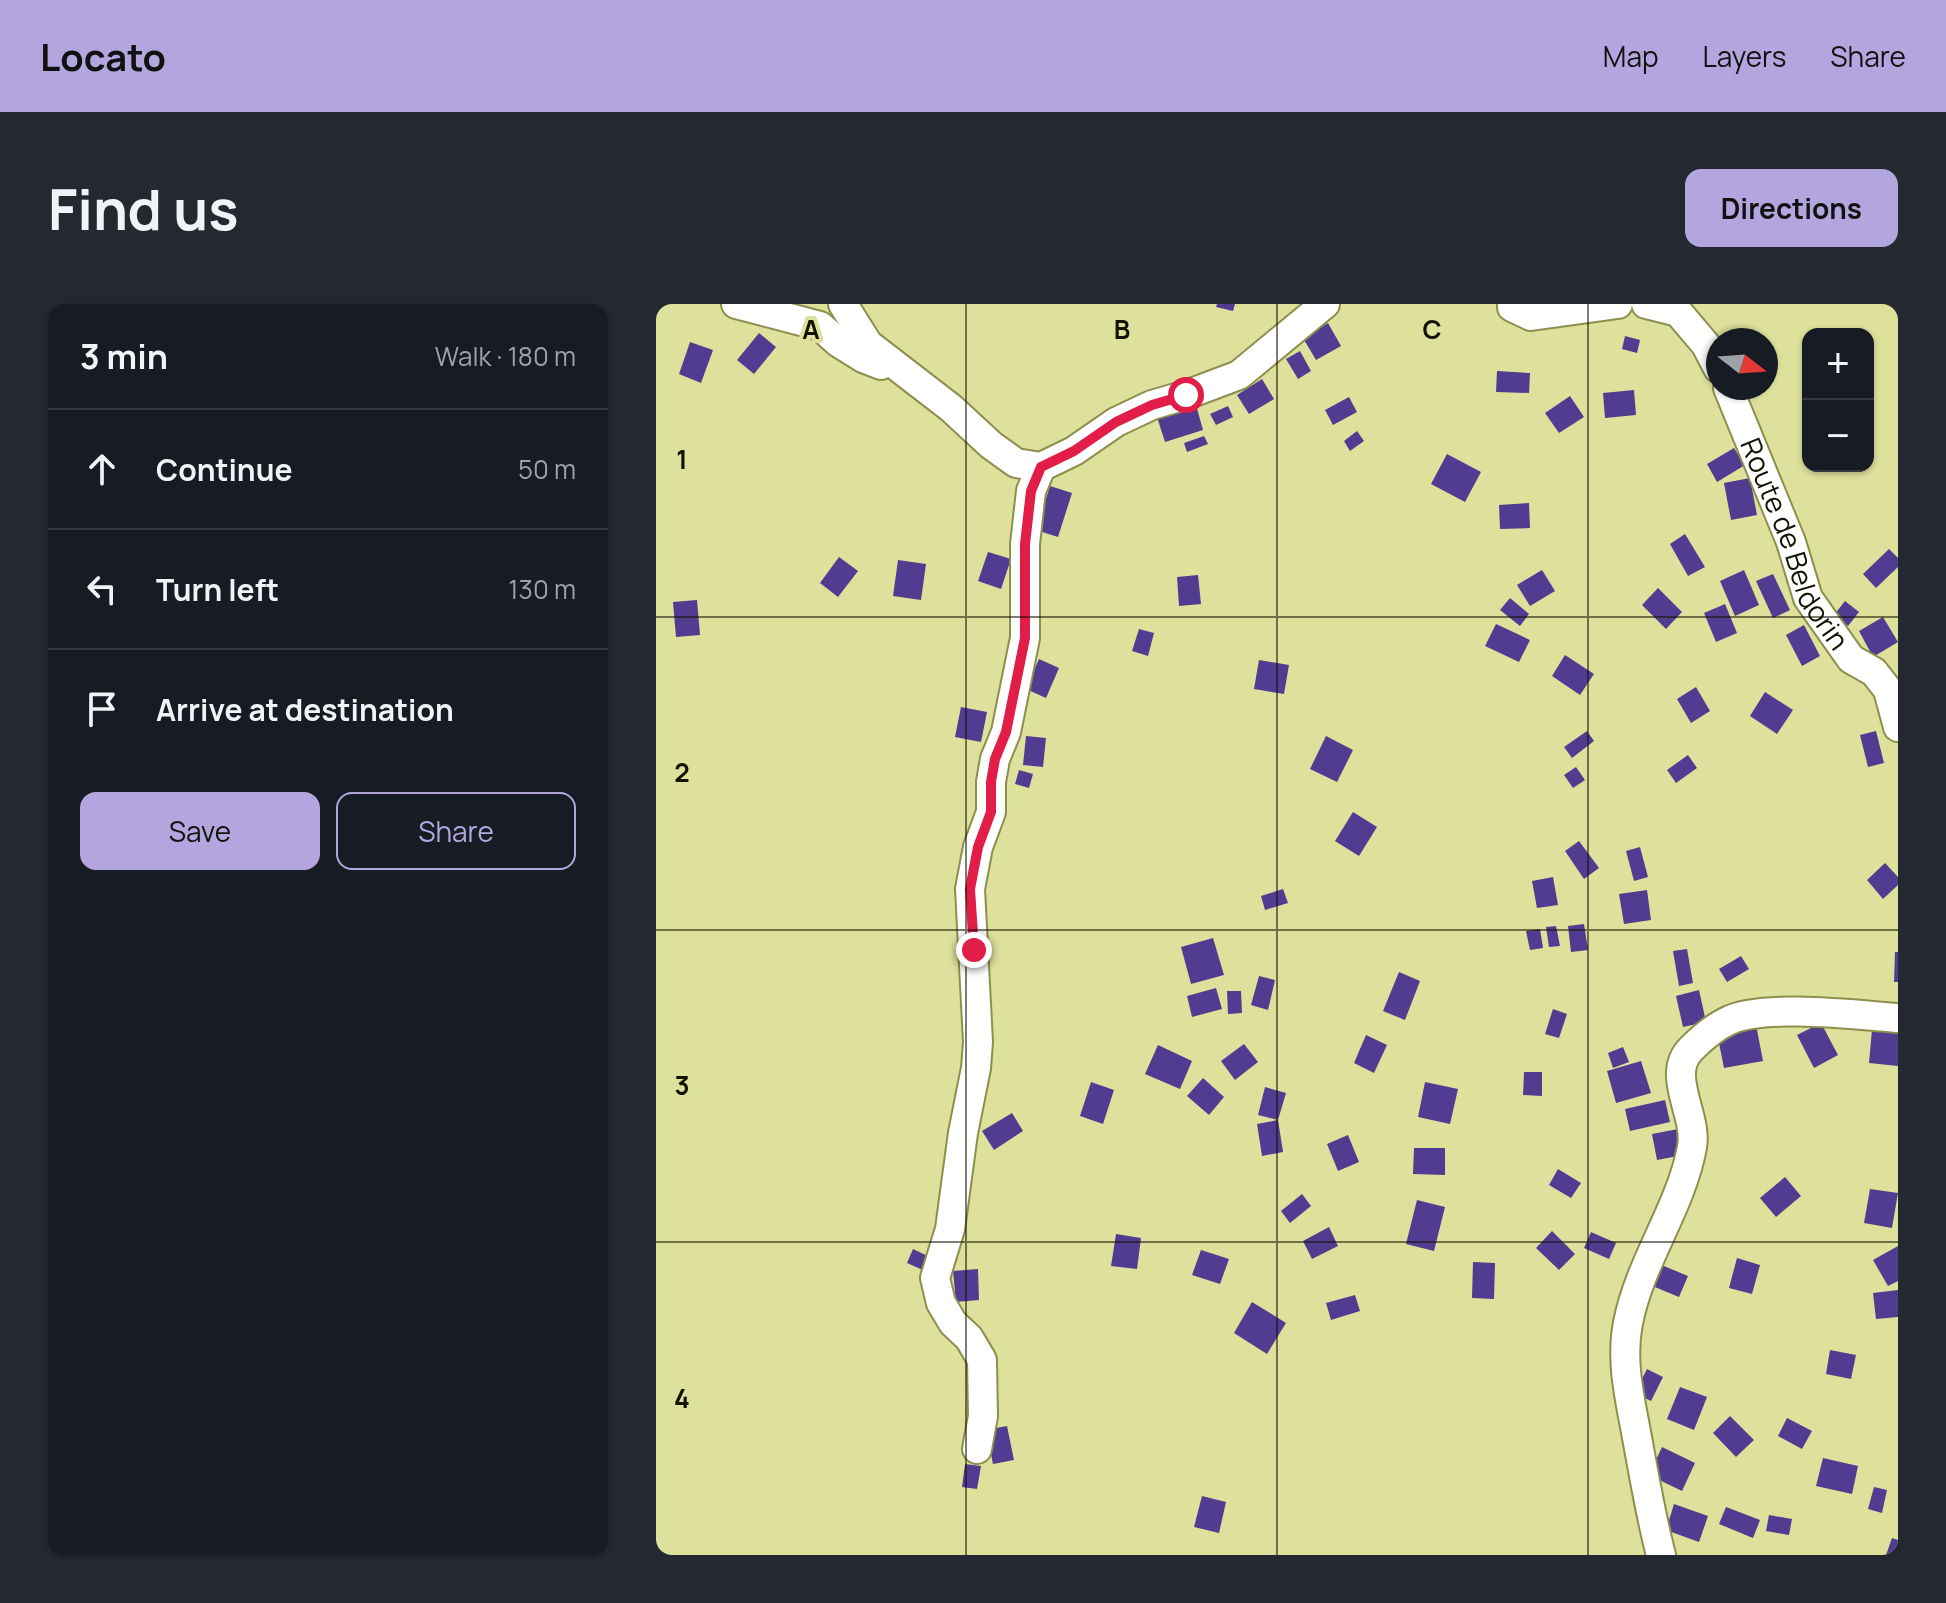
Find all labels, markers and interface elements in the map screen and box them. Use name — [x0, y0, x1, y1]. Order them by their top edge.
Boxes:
text: Locato — [40, 30, 166, 82]
text: Map — [1603, 37, 1659, 75]
text: Layers — [1703, 37, 1786, 75]
text: Share — [1830, 37, 1906, 75]
button: Directions — [1685, 169, 1898, 247]
text: Find us — [48, 170, 239, 247]
text: A — [802, 311, 820, 347]
text: B — [1114, 311, 1130, 347]
text: C — [1422, 311, 1442, 347]
north arrow — [1706, 328, 1778, 400]
map controls — [1802, 328, 1874, 472]
button: + — [1802, 328, 1874, 400]
text: 3 min — [80, 333, 168, 379]
text: Walk · 180 m — [435, 338, 576, 374]
route start — [1168, 377, 1204, 413]
button: − — [1802, 400, 1874, 472]
street label: Route de Beldorin — [1732, 432, 1859, 657]
text: 1 — [676, 441, 688, 477]
icon: ahead — [80, 447, 124, 491]
text: Continue — [156, 449, 292, 490]
text: 50 m — [518, 451, 576, 487]
icon: left — [80, 567, 124, 611]
text: Turn left — [156, 569, 279, 610]
text: 130 m — [508, 571, 576, 607]
icon: arrive — [80, 687, 124, 731]
text: Arrive at destination — [156, 689, 454, 730]
text: 2 — [674, 754, 690, 790]
button: Save — [80, 792, 320, 870]
button: Share — [336, 792, 576, 870]
route end — [956, 932, 992, 968]
text: 3 — [674, 1067, 690, 1103]
text: 4 — [674, 1380, 690, 1416]

